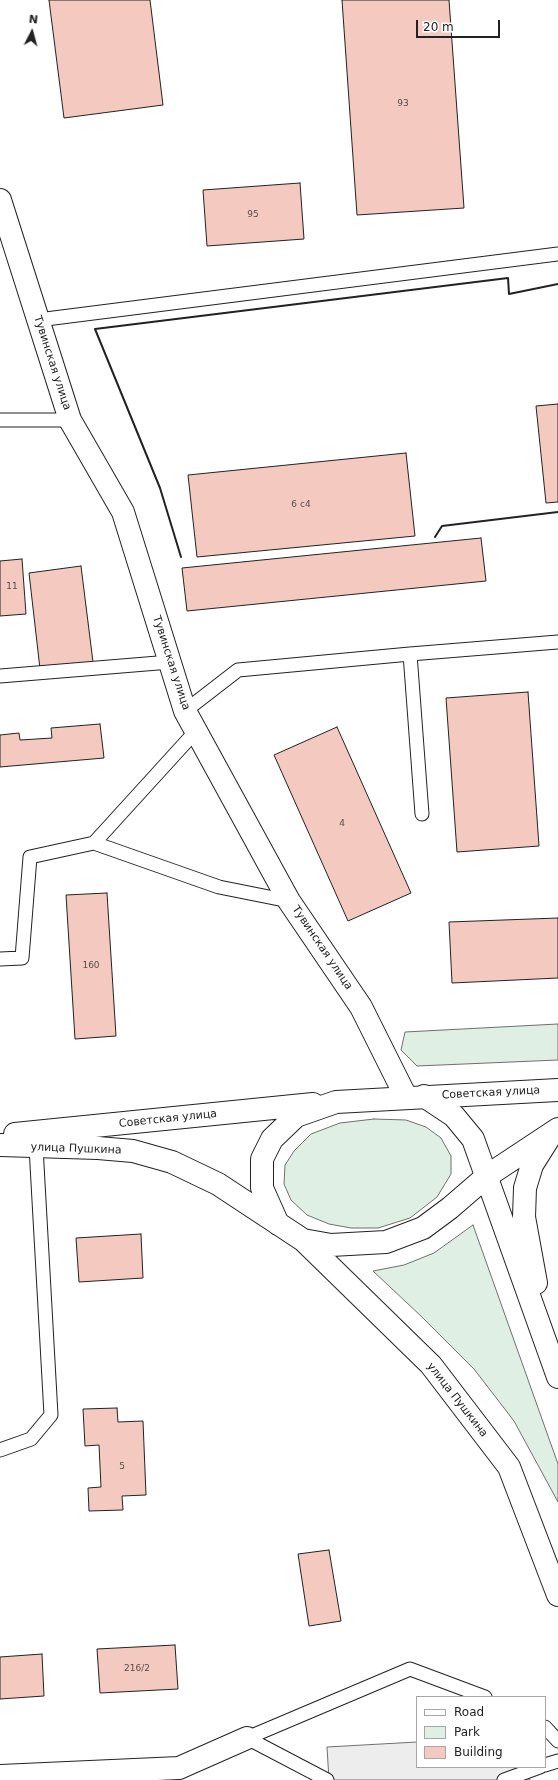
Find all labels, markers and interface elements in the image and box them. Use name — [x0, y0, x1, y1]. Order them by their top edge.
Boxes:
north arrow — [12, 12, 52, 52]
scale bar — [418, 12, 502, 38]
text: N — [28, 13, 39, 27]
text: 20 m — [423, 20, 454, 34]
house number: 93 — [397, 99, 409, 109]
house number: 95 — [247, 210, 259, 220]
street label: Тувинская улица — [31, 314, 73, 412]
house number: 6 с4 — [291, 500, 311, 510]
house number: 11 — [6, 582, 18, 592]
street label: Тувинская улица — [150, 614, 192, 712]
house number: 4 — [339, 819, 345, 829]
street label: Тувинская улица — [289, 903, 355, 993]
house number: 160 — [82, 961, 100, 971]
street label: Советская улица — [441, 1084, 541, 1102]
street label: Советская улица — [118, 1107, 218, 1131]
street label: улица Пушкина — [30, 1141, 122, 1157]
street label: улица Пушкина — [424, 1360, 490, 1440]
house number: 5 — [119, 1462, 125, 1472]
house number: 216/2 — [124, 1664, 150, 1674]
legend — [416, 1696, 546, 1768]
text: Road — [454, 1705, 484, 1719]
text: Park — [454, 1725, 480, 1739]
text: Building — [454, 1745, 503, 1759]

